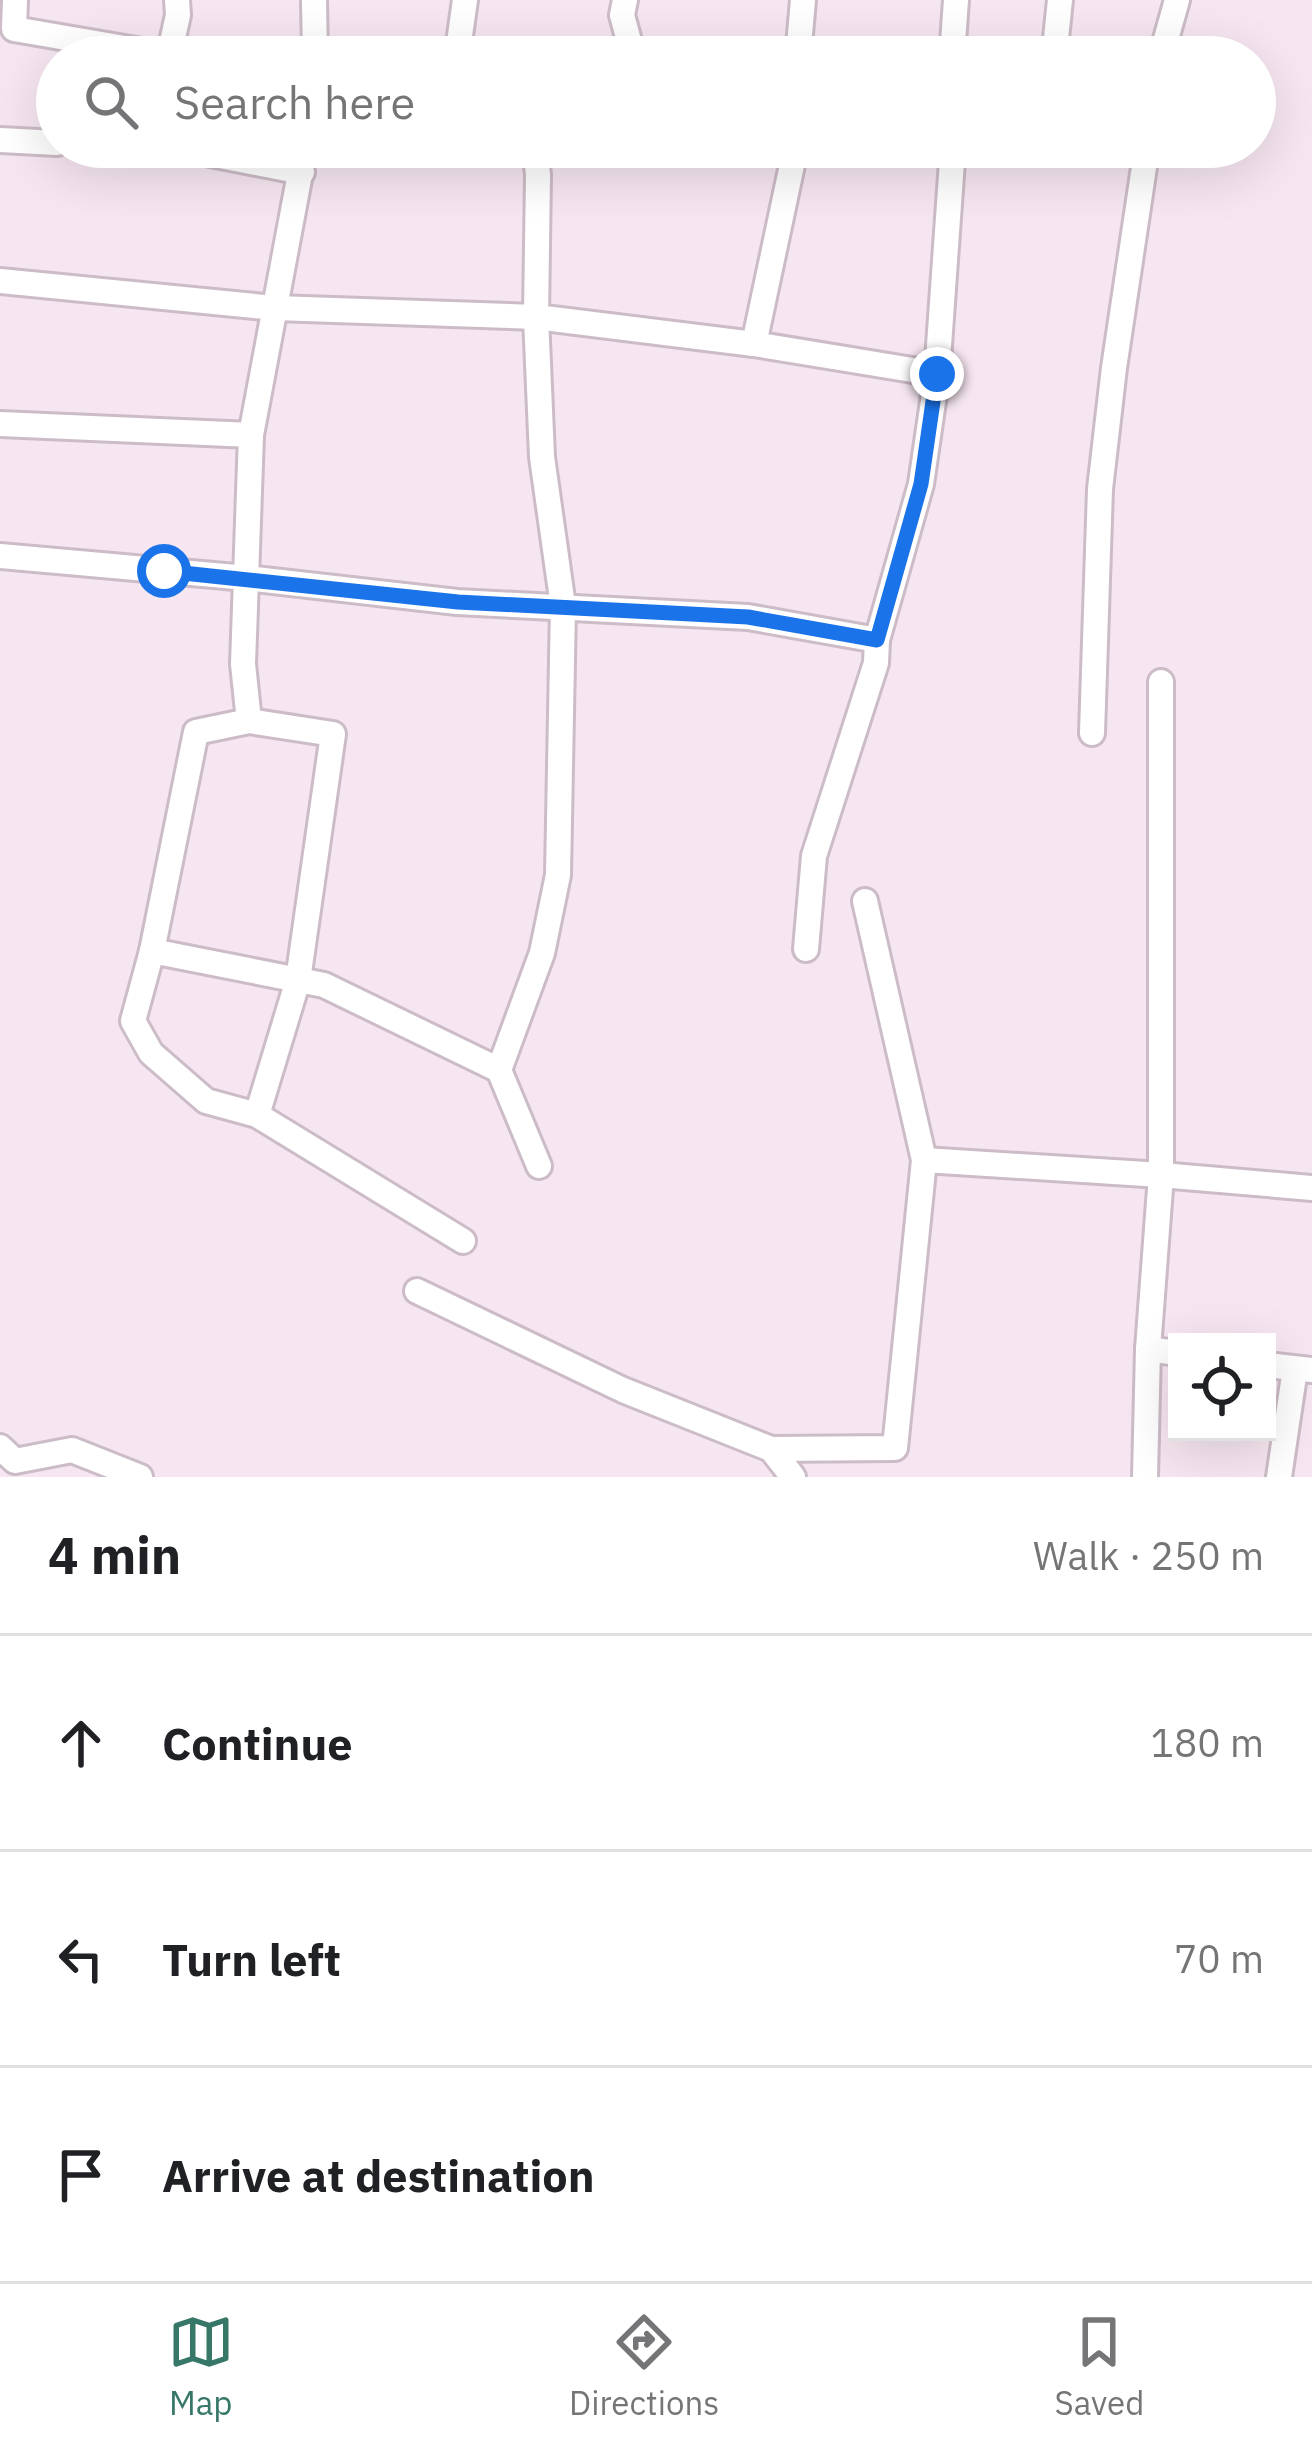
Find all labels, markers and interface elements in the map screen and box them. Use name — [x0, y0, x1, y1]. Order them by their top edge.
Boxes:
search box — [36, 36, 1276, 168]
icon: search — [78, 69, 144, 135]
text: Search here — [174, 73, 415, 131]
route end — [910, 347, 964, 401]
route start — [137, 544, 191, 598]
map controls — [1168, 1333, 1276, 1441]
button: locate — [1168, 1333, 1276, 1441]
text: 4 min — [48, 1522, 181, 1588]
text: Walk · 250 m — [1033, 1530, 1264, 1581]
icon: ahead — [48, 1710, 114, 1776]
text: Continue — [162, 1714, 353, 1772]
text: 180 m — [1151, 1717, 1264, 1768]
icon: left — [48, 1926, 114, 1992]
text: Turn left — [162, 1930, 341, 1988]
text: 70 m — [1174, 1933, 1264, 1984]
icon: arrive — [48, 2142, 114, 2208]
text: Arrive at destination — [162, 2146, 595, 2204]
tab: Map — [168, 2309, 234, 2424]
tab: Directions — [569, 2309, 719, 2424]
tab: Saved — [1055, 2309, 1144, 2424]

